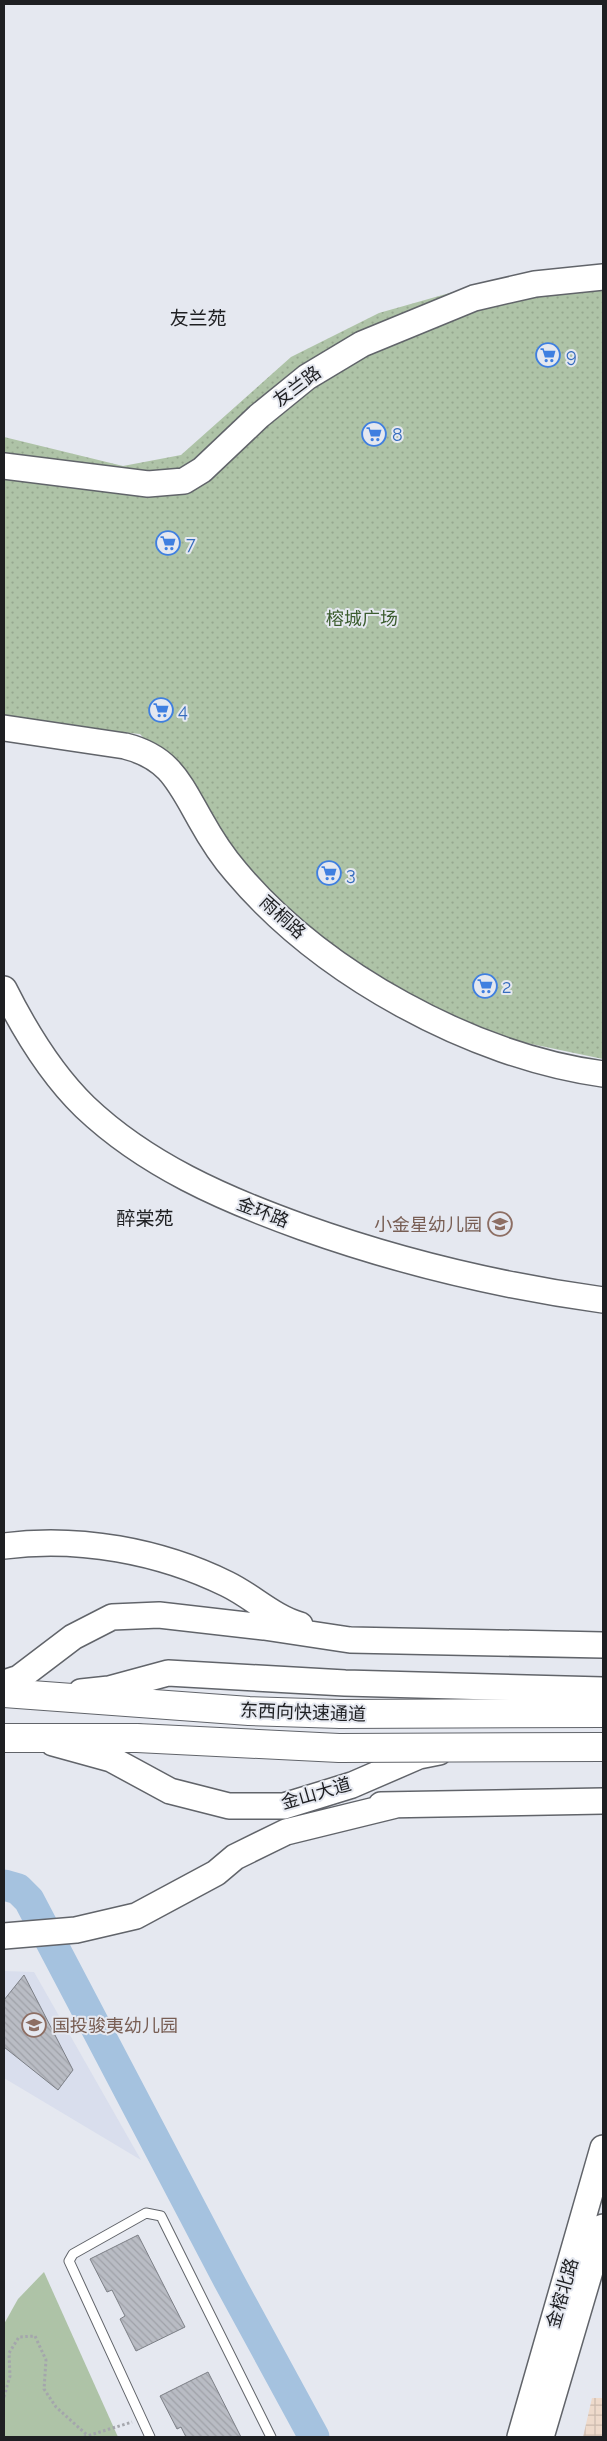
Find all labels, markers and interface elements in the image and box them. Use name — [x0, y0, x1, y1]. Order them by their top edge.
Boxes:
district label: 友兰苑 — [169, 307, 227, 329]
supermarket icon: 9 — [535, 342, 561, 368]
place label: 9 — [566, 345, 577, 366]
street label: 友兰路 — [269, 361, 325, 411]
supermarket icon: 8 — [361, 421, 387, 447]
place label: 8 — [392, 424, 403, 445]
supermarket icon: 7 — [155, 530, 181, 556]
place label: 7 — [186, 533, 196, 554]
park label: 榕城广场 — [326, 608, 398, 629]
supermarket icon: 4 — [148, 697, 174, 723]
place label: 4 — [178, 700, 188, 721]
supermarket icon: 3 — [316, 860, 342, 886]
place label: 3 — [346, 863, 356, 884]
street label: 雨桐路 — [256, 891, 310, 943]
supermarket icon: 2 — [472, 973, 498, 999]
place label: 2 — [502, 976, 511, 997]
street label: 金环路 — [234, 1193, 292, 1231]
district label: 醉棠苑 — [116, 1207, 174, 1229]
school or university icon: 小金星幼儿园 — [487, 1211, 513, 1237]
place label: 小金星幼儿园 — [374, 1214, 482, 1235]
street label: 东西向快速通道 — [240, 1699, 366, 1725]
street label: 金山大道 — [279, 1773, 353, 1813]
school or university icon: 国投骏夷幼儿园 — [21, 2012, 47, 2038]
place label: 国投骏夷幼儿园 — [52, 2015, 178, 2036]
street label: 金榕北路 — [542, 2256, 582, 2330]

